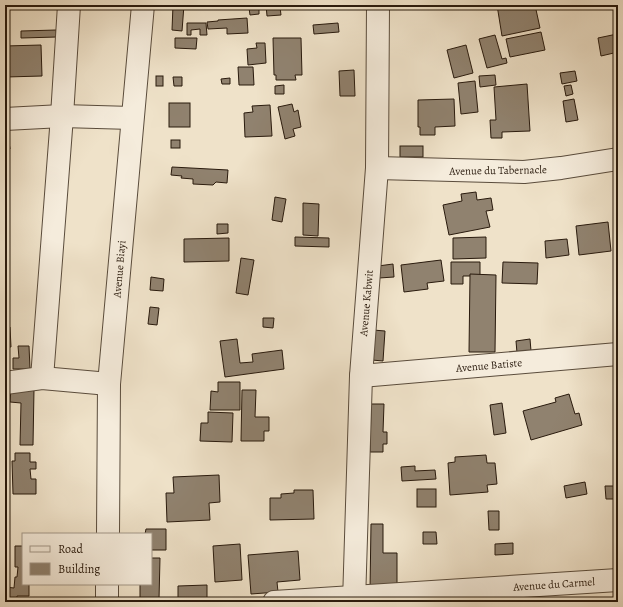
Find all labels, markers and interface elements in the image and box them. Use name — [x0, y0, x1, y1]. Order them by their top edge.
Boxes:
street label: Avenue du Tabernacle — [448, 162, 547, 179]
street label: Avenue Biayi — [109, 240, 129, 299]
street label: Avenue Kabwit — [356, 269, 377, 338]
street label: Avenue Batiste — [454, 355, 523, 376]
legend — [22, 533, 152, 585]
text: Road — [58, 541, 84, 557]
text: Building — [58, 561, 100, 577]
street label: Avenue du Carmel — [512, 574, 596, 595]

